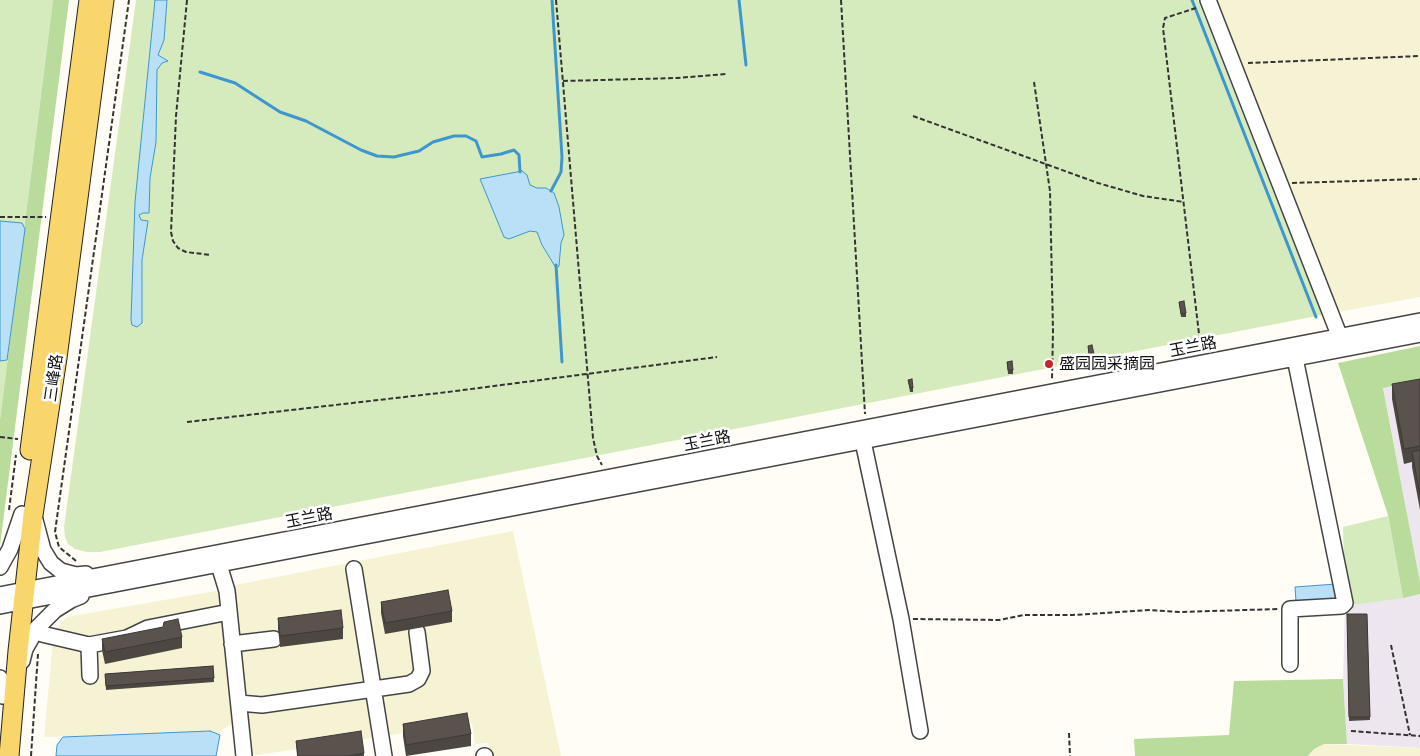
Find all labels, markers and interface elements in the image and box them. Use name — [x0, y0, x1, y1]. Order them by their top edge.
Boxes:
street label: 玉兰路 — [1168, 333, 1218, 361]
street label: 三峰路 — [41, 353, 67, 403]
place label: 盛园园采摘园 — [1059, 354, 1155, 374]
marker: 盛园园采摘园 — [1043, 358, 1055, 370]
street label: 玉兰路 — [682, 427, 732, 455]
street label: 玉兰路 — [284, 504, 334, 532]

